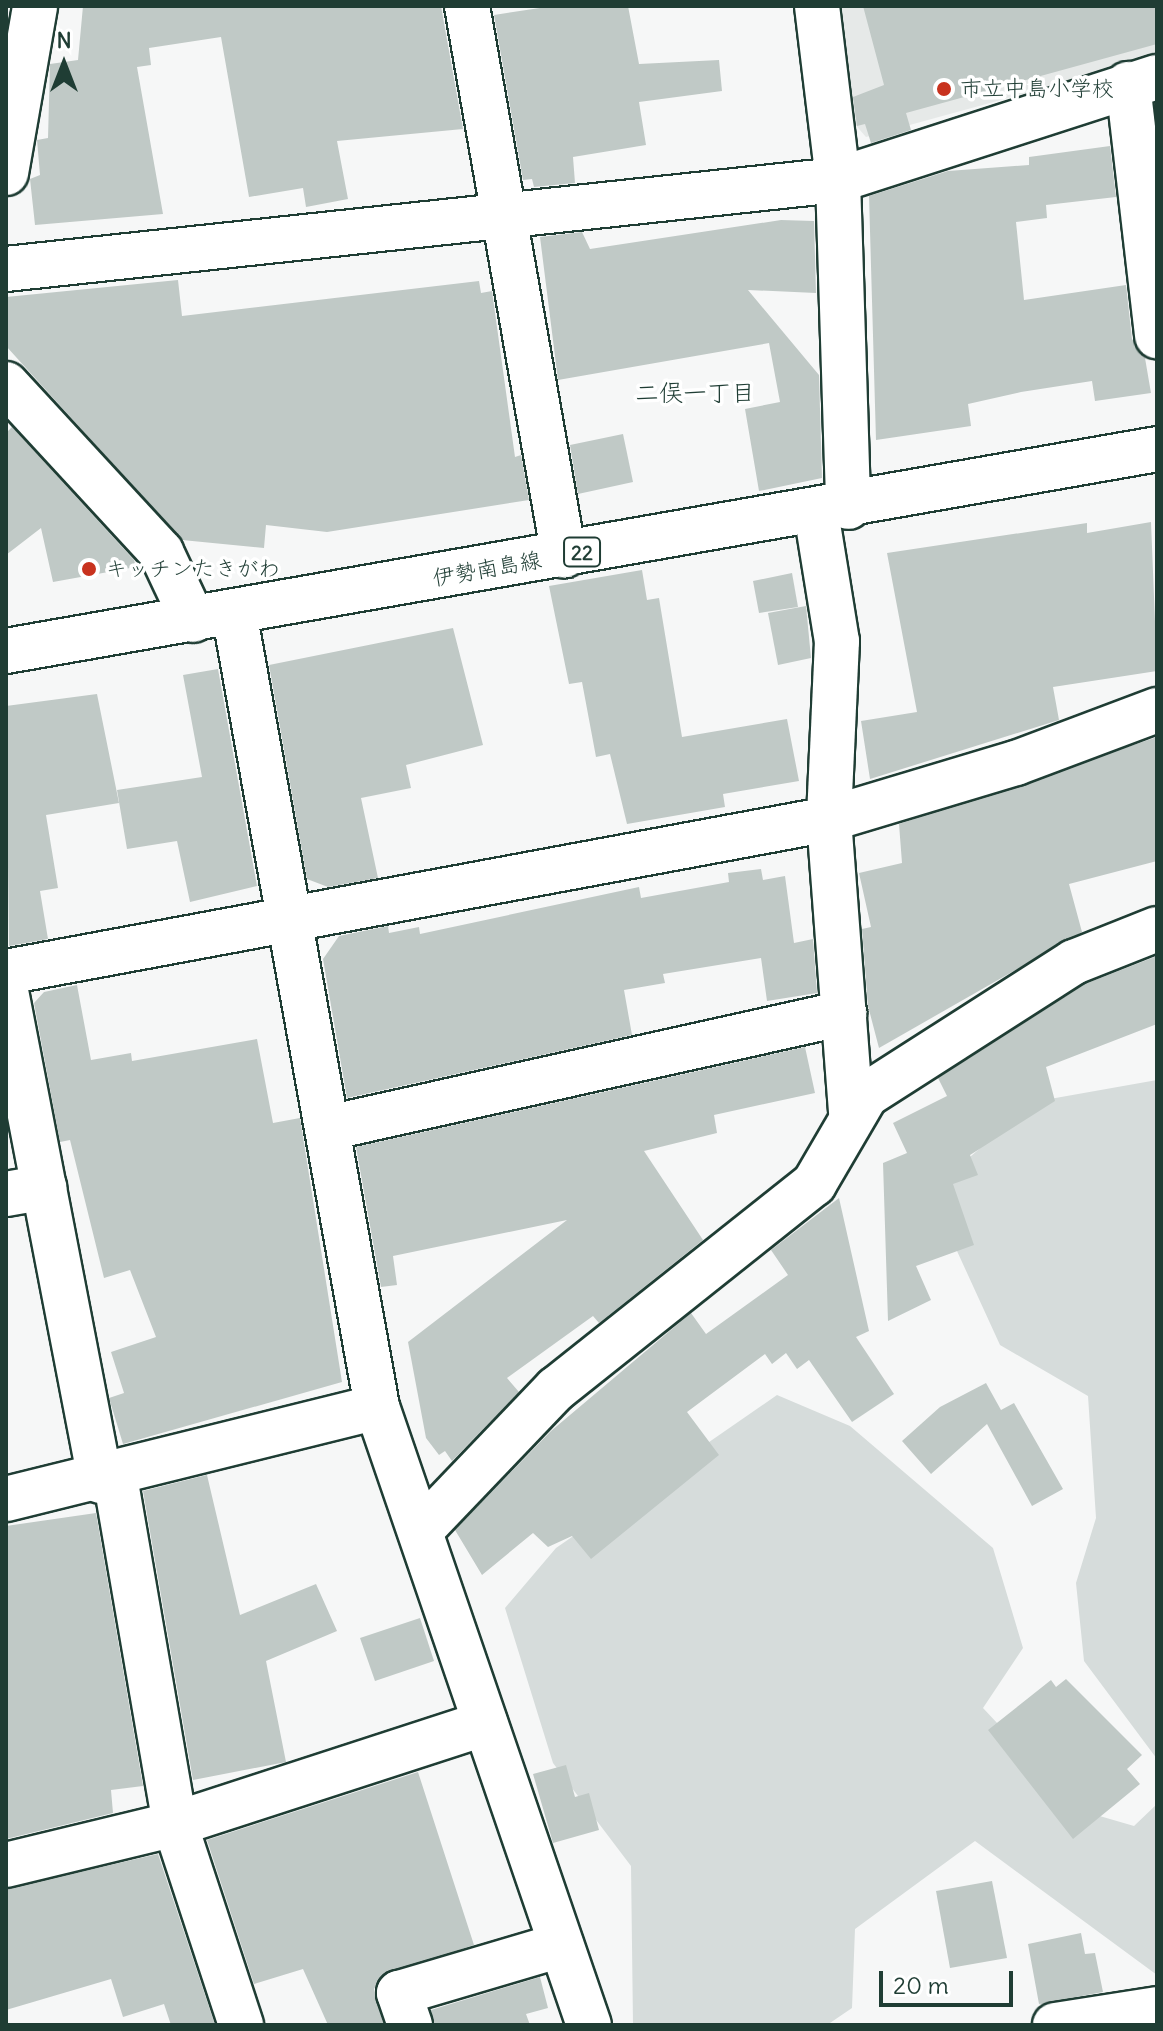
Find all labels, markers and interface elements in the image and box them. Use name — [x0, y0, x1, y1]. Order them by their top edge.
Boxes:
north arrow — [24, 24, 104, 104]
text: N — [56, 26, 72, 54]
place label: 市立中島小学校 — [960, 76, 1114, 102]
marker: 市立中島小学校 — [935, 80, 953, 98]
district label: 二俣一丁目 — [635, 379, 755, 407]
road number: 22 — [562, 536, 602, 568]
street label: 伊勢南島線 — [431, 546, 543, 592]
place label: キッチンたきがわ — [105, 556, 281, 582]
marker: キッチンたきがわ — [80, 560, 98, 578]
scale bar — [883, 1955, 1017, 2005]
text: 20 m — [893, 1970, 949, 2000]

